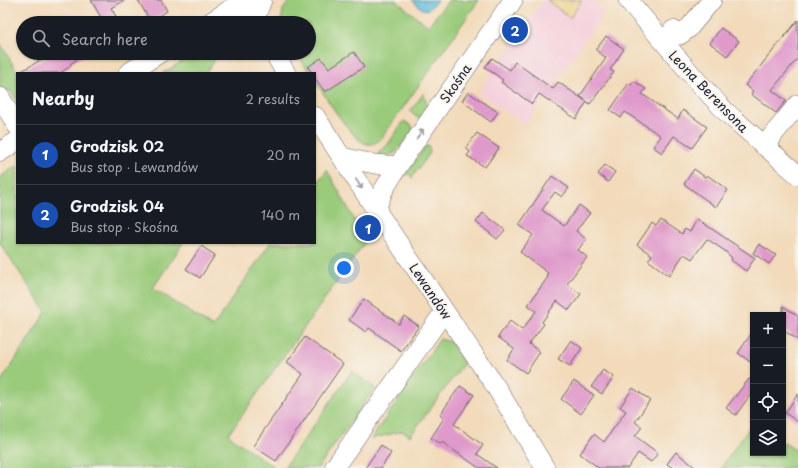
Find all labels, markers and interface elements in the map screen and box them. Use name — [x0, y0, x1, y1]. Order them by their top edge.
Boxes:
pin: 2 — [502, 15, 528, 45]
search box — [16, 16, 316, 60]
icon: search — [30, 27, 52, 49]
text: Search here — [62, 27, 148, 50]
street label: Leona Berensona — [665, 46, 754, 137]
street label: Skośna — [435, 59, 476, 106]
text: Nearby — [32, 85, 94, 111]
text: 2 results — [246, 89, 300, 108]
one-way arrow — [416, 128, 424, 139]
text: Grodzisk 02 — [70, 134, 164, 157]
text: 1 — [42, 145, 48, 164]
text: 20 m — [266, 145, 300, 164]
text: Bus stop · Lewandów — [70, 157, 198, 176]
one-way arrow — [355, 178, 363, 190]
text: Grodzisk 04 — [70, 194, 164, 217]
text: 2 — [40, 205, 50, 224]
text: 140 m — [261, 205, 300, 224]
pin: 1 — [355, 213, 381, 243]
text: Bus stop · Skośna — [70, 217, 178, 236]
your location — [334, 258, 354, 278]
street label: Lewandów — [405, 259, 457, 323]
map controls — [750, 312, 786, 456]
button: + — [750, 312, 786, 348]
button: − — [750, 348, 786, 384]
button: locate — [750, 384, 786, 420]
button: layers — [750, 420, 786, 456]

